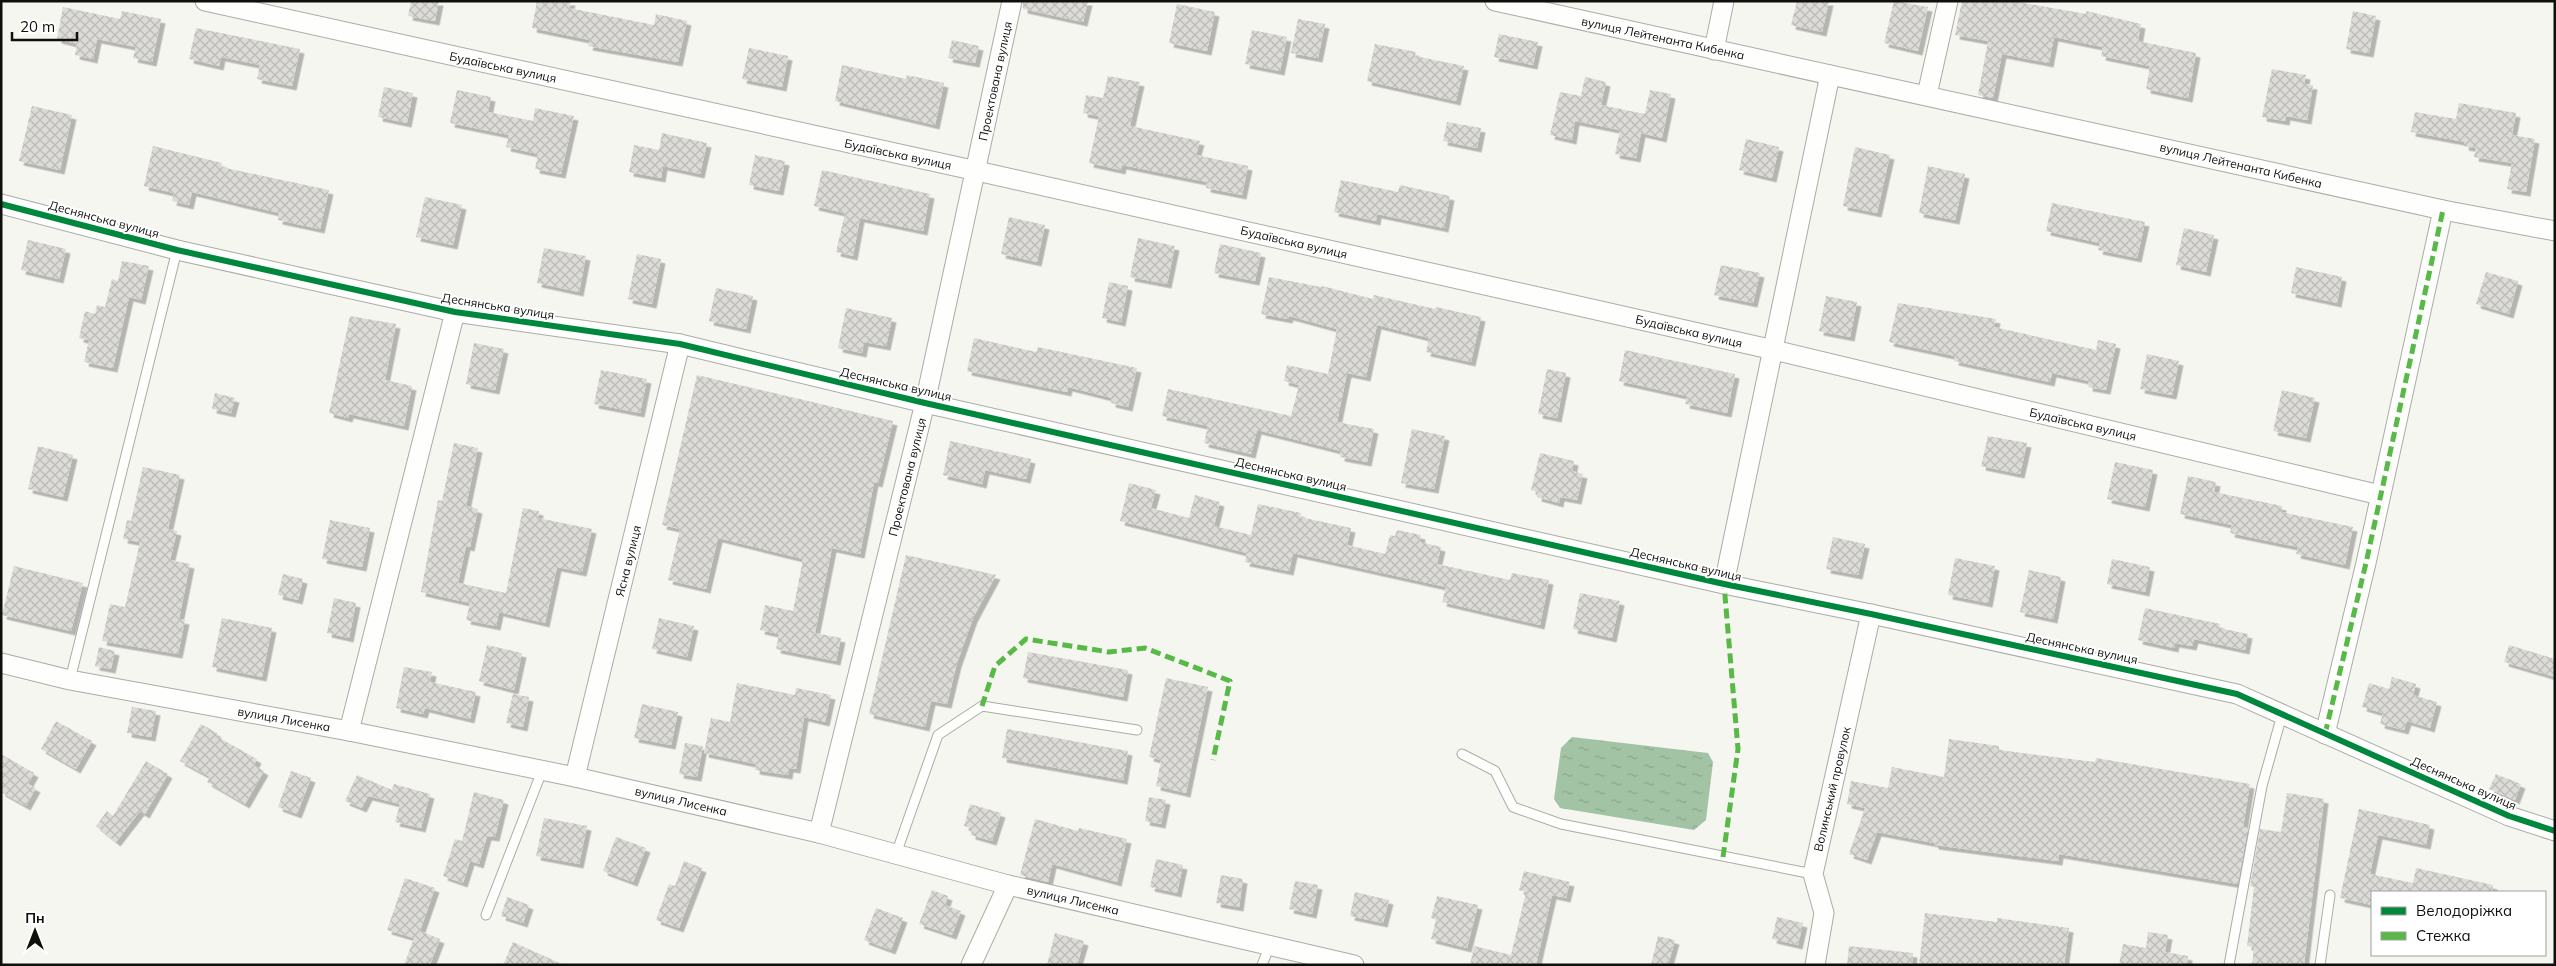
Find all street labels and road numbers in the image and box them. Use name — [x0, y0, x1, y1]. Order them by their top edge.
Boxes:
street label: вулиця Лейтенанта Кибенка — [1580, 13, 1746, 63]
street label: Проектована вулиця — [975, 20, 1015, 142]
street label: Будаївська вулиця — [448, 48, 558, 86]
street label: Будаївська вулиця — [843, 135, 953, 173]
street label: вулиця Лейтенанта Кибенка — [2158, 139, 2324, 191]
street label: Деснянська вулиця — [47, 197, 161, 241]
street label: Будаївська вулиця — [1239, 222, 1349, 262]
street label: Деснянська вулиця — [441, 290, 555, 322]
street label: Будаївська вулиця — [1634, 311, 1744, 351]
street label: Деснянська вулиця — [839, 364, 953, 404]
street label: Будаївська вулиця — [2028, 404, 2138, 444]
street label: Проектована вулиця — [885, 416, 929, 538]
street label: Деснянська вулиця — [1234, 454, 1348, 494]
street label: Ясна вулиця — [612, 524, 644, 598]
street label: Деснянська вулиця — [1629, 544, 1743, 584]
street label: Деснянська вулиця — [2025, 629, 2139, 667]
street label: вулиця Лисенка — [236, 703, 332, 735]
street label: Волинський провулок — [1810, 725, 1854, 853]
street label: Деснянська вулиця — [2409, 753, 2519, 813]
street label: вулиця Лисенка — [634, 783, 728, 819]
street label: вулиця Лисенка — [1026, 882, 1120, 918]

